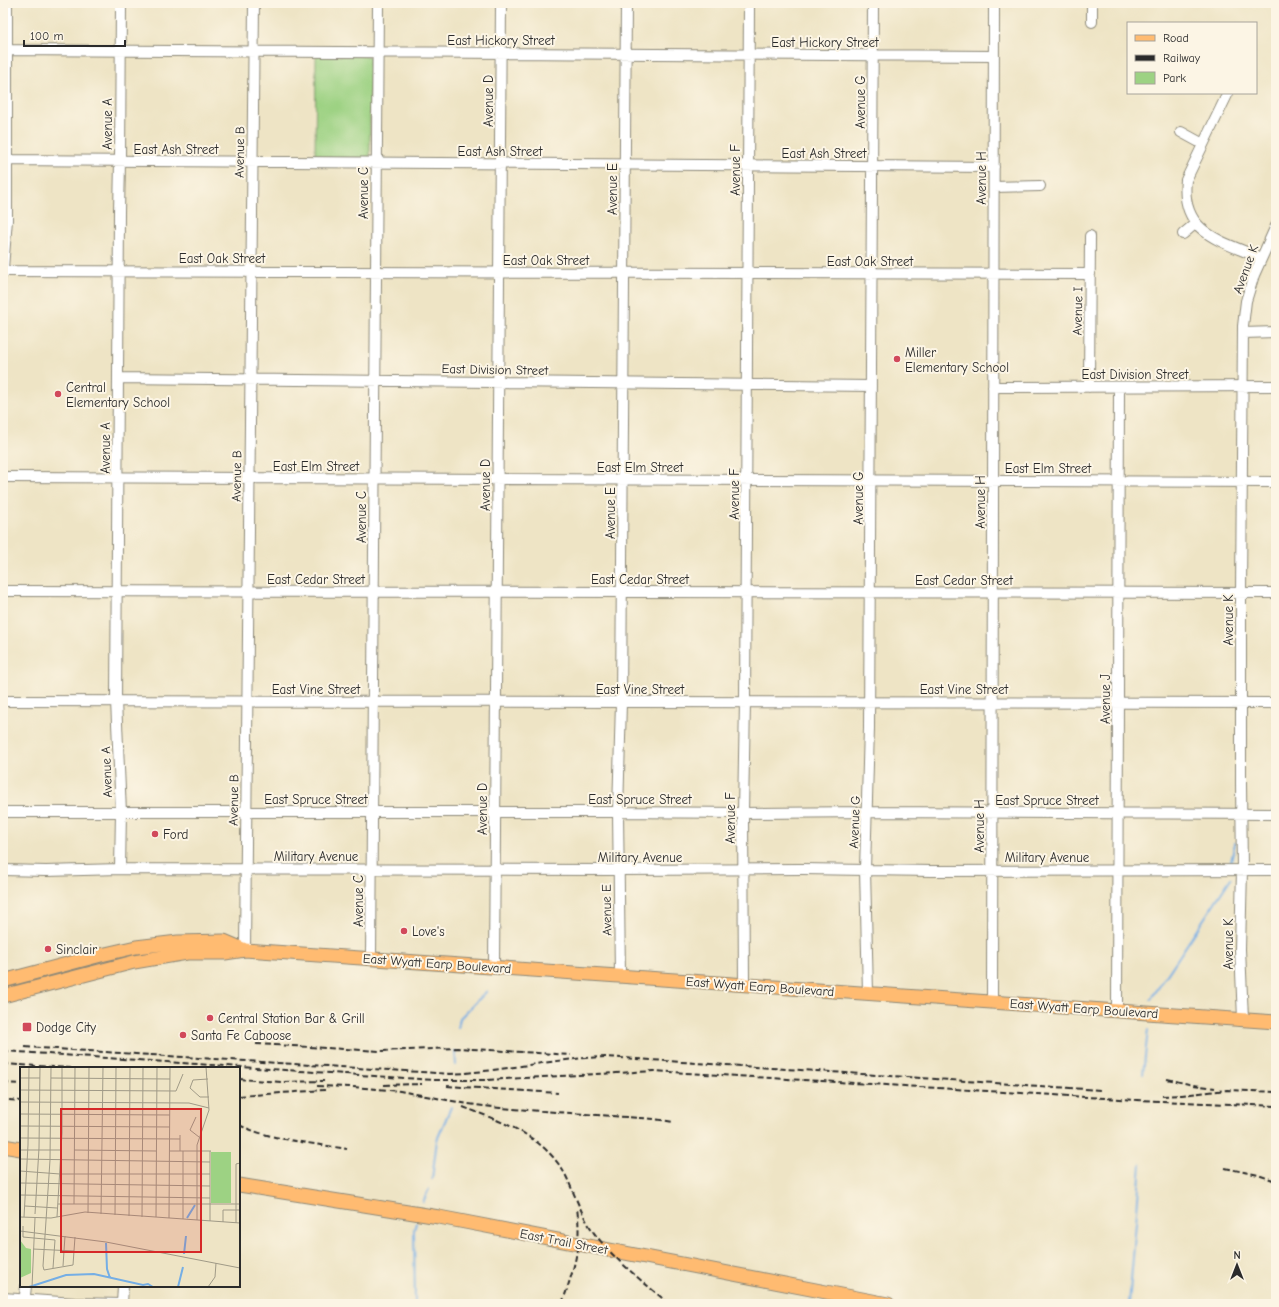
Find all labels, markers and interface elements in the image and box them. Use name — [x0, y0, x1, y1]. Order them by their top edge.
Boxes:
scale bar — [24, 22, 125, 48]
legend — [1127, 22, 1257, 94]
text: 100 m — [30, 29, 63, 43]
text: Road — [1163, 31, 1189, 45]
street label: East Hickory Street — [447, 33, 556, 48]
street label: East Hickory Street — [771, 35, 880, 50]
text: Railway — [1163, 51, 1201, 65]
text: Park — [1163, 71, 1186, 85]
street label: Avenue D — [481, 75, 496, 127]
street label: Avenue G — [853, 75, 868, 129]
street label: Avenue A — [100, 98, 115, 150]
street label: Avenue B — [232, 126, 247, 178]
street label: East Ash Street — [134, 142, 220, 157]
street label: East Ash Street — [458, 144, 544, 159]
street label: Avenue F — [728, 144, 743, 196]
street label: East Ash Street — [782, 146, 868, 161]
street label: Avenue H — [974, 151, 989, 205]
street label: Avenue E — [605, 163, 620, 215]
street label: Avenue C — [356, 167, 371, 219]
street label: Avenue K — [1230, 242, 1262, 296]
street label: East Oak Street — [179, 251, 266, 266]
street label: East Oak Street — [503, 253, 590, 268]
street label: East Oak Street — [827, 254, 914, 269]
street label: Avenue I — [1070, 286, 1085, 336]
place label: Miller Elementary School — [905, 345, 1009, 375]
marker: Miller Elementary School — [892, 354, 902, 364]
street label: East Division Street — [441, 361, 550, 378]
street label: East Division Street — [1082, 367, 1190, 382]
place label: Central Elementary School — [66, 380, 170, 410]
marker: Central Elementary School — [53, 389, 63, 399]
street label: Avenue A — [98, 422, 113, 474]
street label: Avenue B — [229, 450, 244, 502]
street label: East Elm Street — [273, 459, 360, 474]
street label: Avenue D — [478, 459, 493, 511]
street label: East Elm Street — [597, 460, 684, 475]
street label: East Elm Street — [1005, 461, 1092, 476]
street label: Avenue F — [727, 468, 742, 520]
street label: Avenue G — [851, 471, 866, 525]
street label: Avenue H — [973, 475, 988, 529]
street label: Avenue E — [603, 487, 618, 539]
street label: Avenue C — [354, 491, 369, 543]
street label: East Cedar Street — [267, 572, 366, 587]
street label: East Cedar Street — [591, 572, 690, 587]
street label: East Cedar Street — [915, 573, 1014, 588]
street label: Avenue K — [1221, 594, 1236, 646]
street label: Avenue J — [1098, 674, 1113, 724]
street label: East Vine Street — [272, 682, 362, 697]
street label: East Vine Street — [596, 682, 686, 697]
street label: East Vine Street — [920, 682, 1010, 697]
street label: Avenue A — [98, 746, 115, 798]
street label: Avenue B — [226, 774, 241, 826]
street label: Avenue D — [475, 783, 490, 835]
street label: East Spruce Street — [264, 792, 369, 807]
street label: East Spruce Street — [588, 792, 693, 807]
street label: Avenue F — [723, 792, 738, 844]
street label: East Spruce Street — [995, 793, 1100, 808]
street label: Avenue G — [846, 795, 863, 849]
street label: Avenue H — [972, 799, 987, 853]
place label: Ford — [163, 827, 188, 842]
marker: Ford — [150, 829, 160, 839]
street label: Military Avenue — [274, 849, 359, 864]
street label: Military Avenue — [598, 850, 683, 865]
street label: Military Avenue — [1005, 850, 1090, 865]
street label: Avenue C — [351, 875, 366, 927]
street label: Avenue E — [599, 884, 614, 936]
street label: Avenue K — [1221, 918, 1236, 970]
place label: Love's — [412, 924, 445, 939]
marker: Love's — [399, 926, 409, 936]
place label: Sinclair — [56, 942, 98, 957]
marker: Sinclair — [43, 944, 53, 954]
street label: East Wyatt Earp Boulevard — [362, 951, 512, 976]
street label: East Wyatt Earp Boulevard — [685, 974, 835, 999]
street label: East Wyatt Earp Boulevard — [1009, 996, 1159, 1021]
place label: Central Station Bar & Grill — [218, 1011, 365, 1026]
marker: Central Station Bar & Grill — [205, 1013, 215, 1023]
place label: Dodge City — [36, 1020, 96, 1035]
marker: Dodge City — [21, 1021, 33, 1033]
place label: Santa Fe Caboose — [191, 1028, 292, 1043]
marker: Santa Fe Caboose — [178, 1030, 188, 1040]
inset map — [20, 1067, 240, 1287]
street label: East Trail Street — [519, 1226, 610, 1258]
north arrow — [1217, 1245, 1257, 1285]
text: N — [1233, 1249, 1241, 1262]

